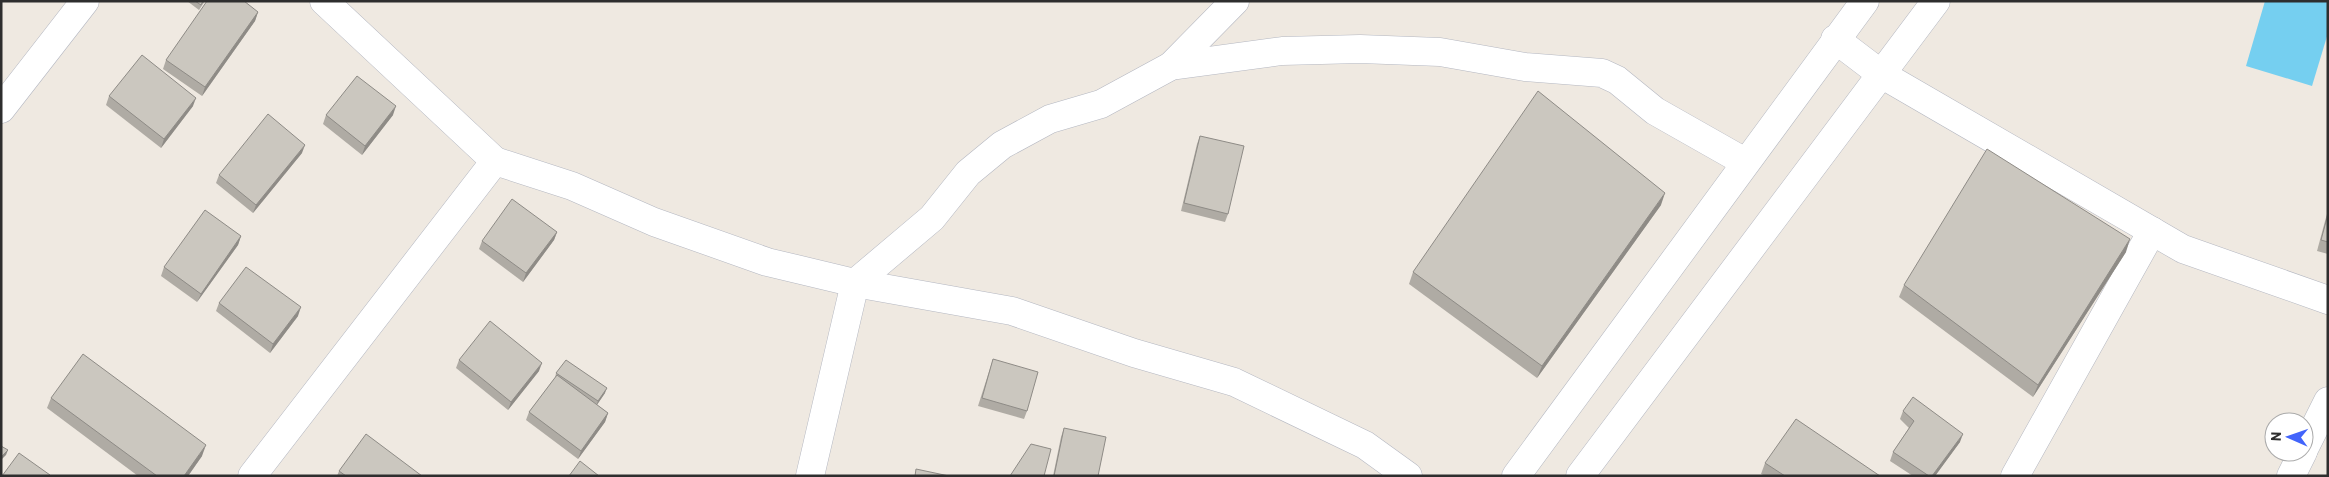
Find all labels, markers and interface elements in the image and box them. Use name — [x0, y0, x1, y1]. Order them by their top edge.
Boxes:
north arrow — [2264, 412, 2314, 462]
text: N — [2267, 432, 2284, 441]

